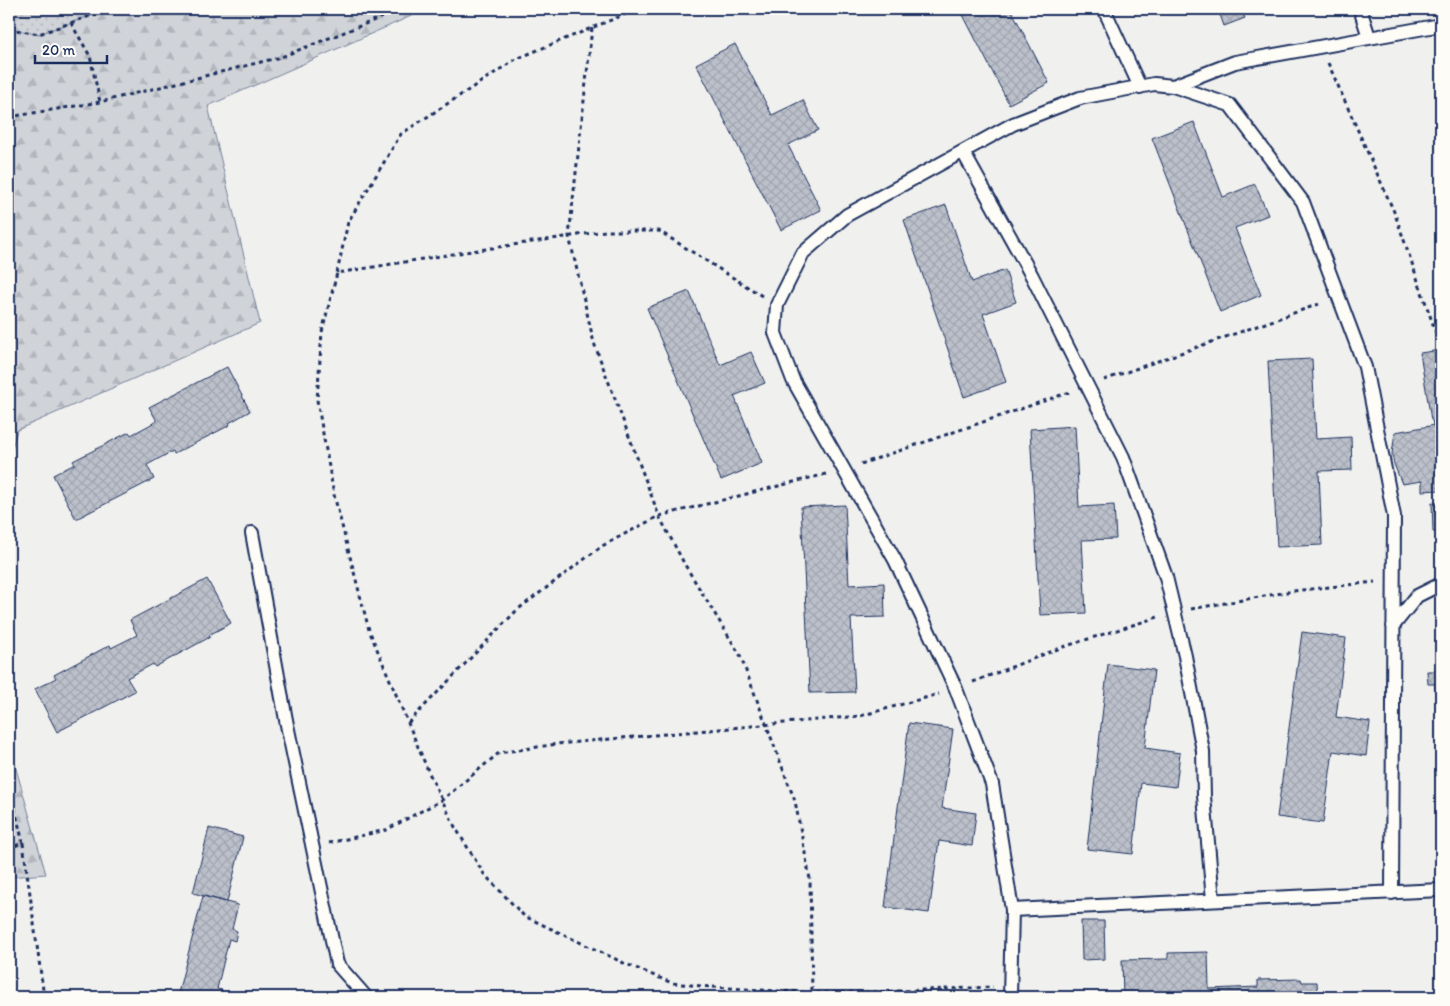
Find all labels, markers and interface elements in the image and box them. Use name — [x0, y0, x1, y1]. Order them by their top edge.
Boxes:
scale bar — [35, 32, 108, 64]
text: 20 m — [42, 41, 76, 59]

